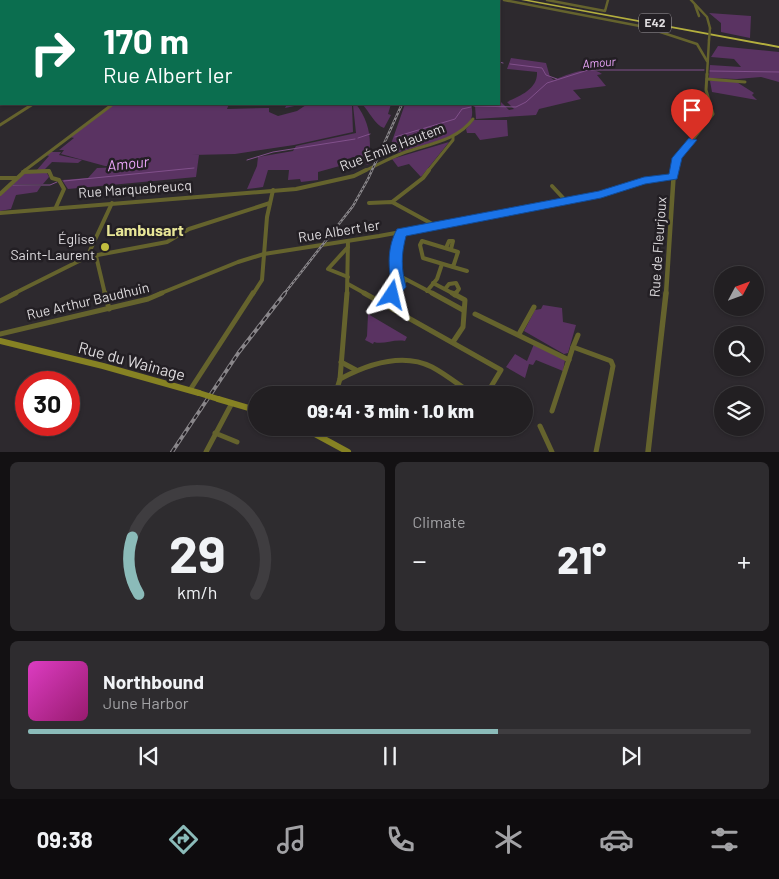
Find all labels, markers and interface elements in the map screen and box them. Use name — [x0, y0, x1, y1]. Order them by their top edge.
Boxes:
road number: E42 — [639, 13, 671, 32]
text: 170 m — [103, 19, 189, 61]
icon: right — [20, 20, 85, 85]
water label: Amour — [582, 54, 617, 70]
text: Rue Albert Ier — [103, 61, 233, 87]
pin — [671, 89, 713, 140]
icon: arrive — [678, 96, 706, 124]
street label: Rue Émile Hautem — [337, 119, 447, 174]
water label: Amour — [106, 152, 150, 174]
street label: Rue Marquebreucq — [78, 176, 192, 201]
street label: Rue de Fleurjoux — [646, 196, 670, 298]
street label: Rue Albert Ier — [297, 216, 381, 245]
district label: Lambusart — [106, 220, 184, 239]
place label: Église Saint-Laurent — [10, 230, 95, 263]
marker: Église Saint-Laurent — [99, 241, 111, 253]
north arrow — [714, 266, 764, 316]
map controls — [714, 266, 764, 436]
position arrow — [365, 268, 417, 320]
street label: Rue Arthur Baudhuin — [25, 278, 151, 323]
button: search — [714, 326, 764, 376]
street label: Rue du Wainage — [77, 337, 188, 384]
speed limit sign: 30 — [15, 371, 80, 436]
button: layers — [714, 386, 764, 436]
text: 09:41 · 3 min · 1.0 km — [307, 399, 474, 422]
text: Climate — [413, 512, 465, 531]
text: 29 — [169, 521, 226, 583]
text: 21° — [557, 536, 606, 582]
text: − — [413, 543, 427, 577]
text: + — [737, 543, 751, 577]
text: km/h — [177, 581, 217, 603]
text: Northbound — [103, 670, 204, 693]
text: June Harbor — [103, 693, 189, 712]
icon: previous — [135, 742, 163, 770]
icon: pause — [376, 742, 404, 770]
icon: next — [617, 742, 645, 770]
icon: directions — [166, 822, 201, 857]
icon: music — [274, 822, 309, 857]
icon: phone — [383, 822, 418, 857]
icon: climate — [491, 822, 526, 857]
icon: car — [599, 822, 634, 857]
icon: filters — [707, 822, 742, 857]
text: 09:38 — [37, 826, 93, 852]

